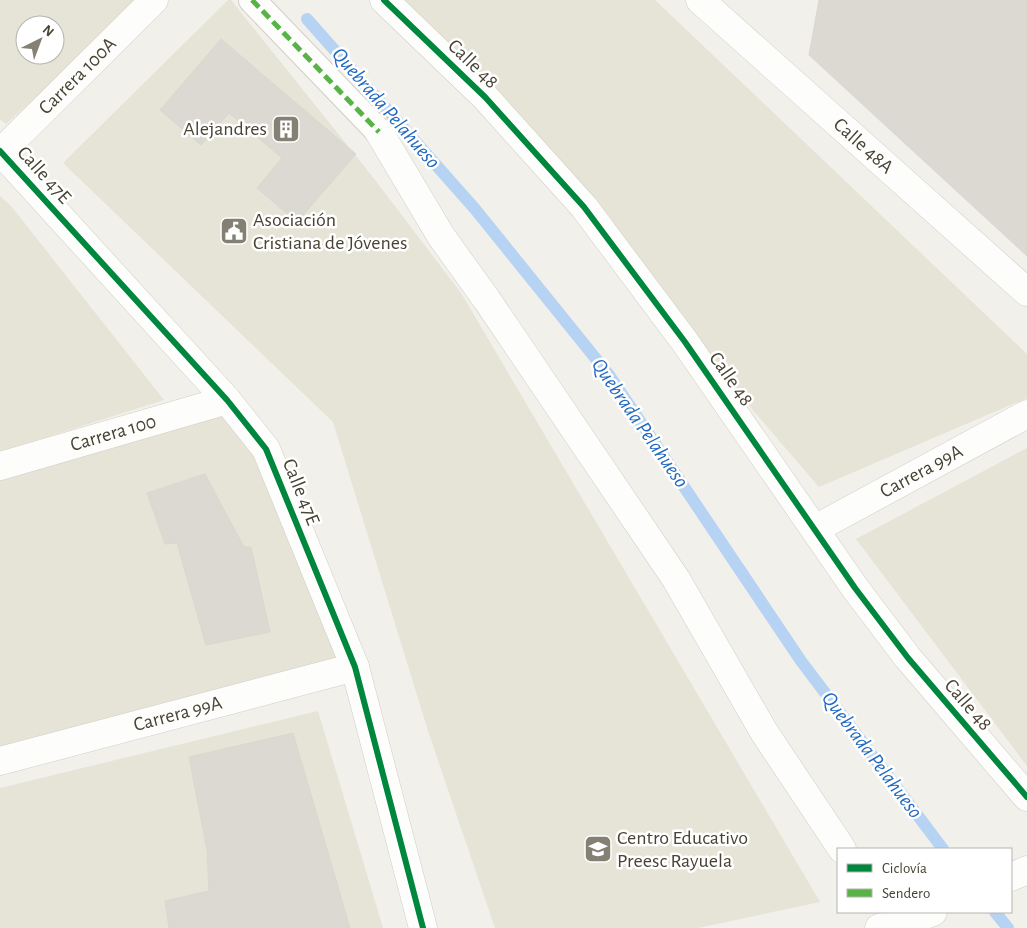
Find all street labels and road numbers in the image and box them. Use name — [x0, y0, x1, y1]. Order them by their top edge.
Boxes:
street label: Carrera 100A — [35, 33, 120, 118]
street label: Calle 48 — [444, 36, 502, 92]
street label: Calle 48A — [830, 114, 897, 178]
street label: Calle 47E — [13, 142, 75, 208]
street label: Calle 48 — [705, 348, 757, 410]
street label: Carrera 100 — [68, 411, 159, 455]
street label: Carrera 99A — [877, 441, 966, 502]
street label: Calle 47E — [279, 456, 323, 528]
street label: Calle 48 — [940, 675, 996, 735]
street label: Carrera 99A — [131, 693, 225, 735]

